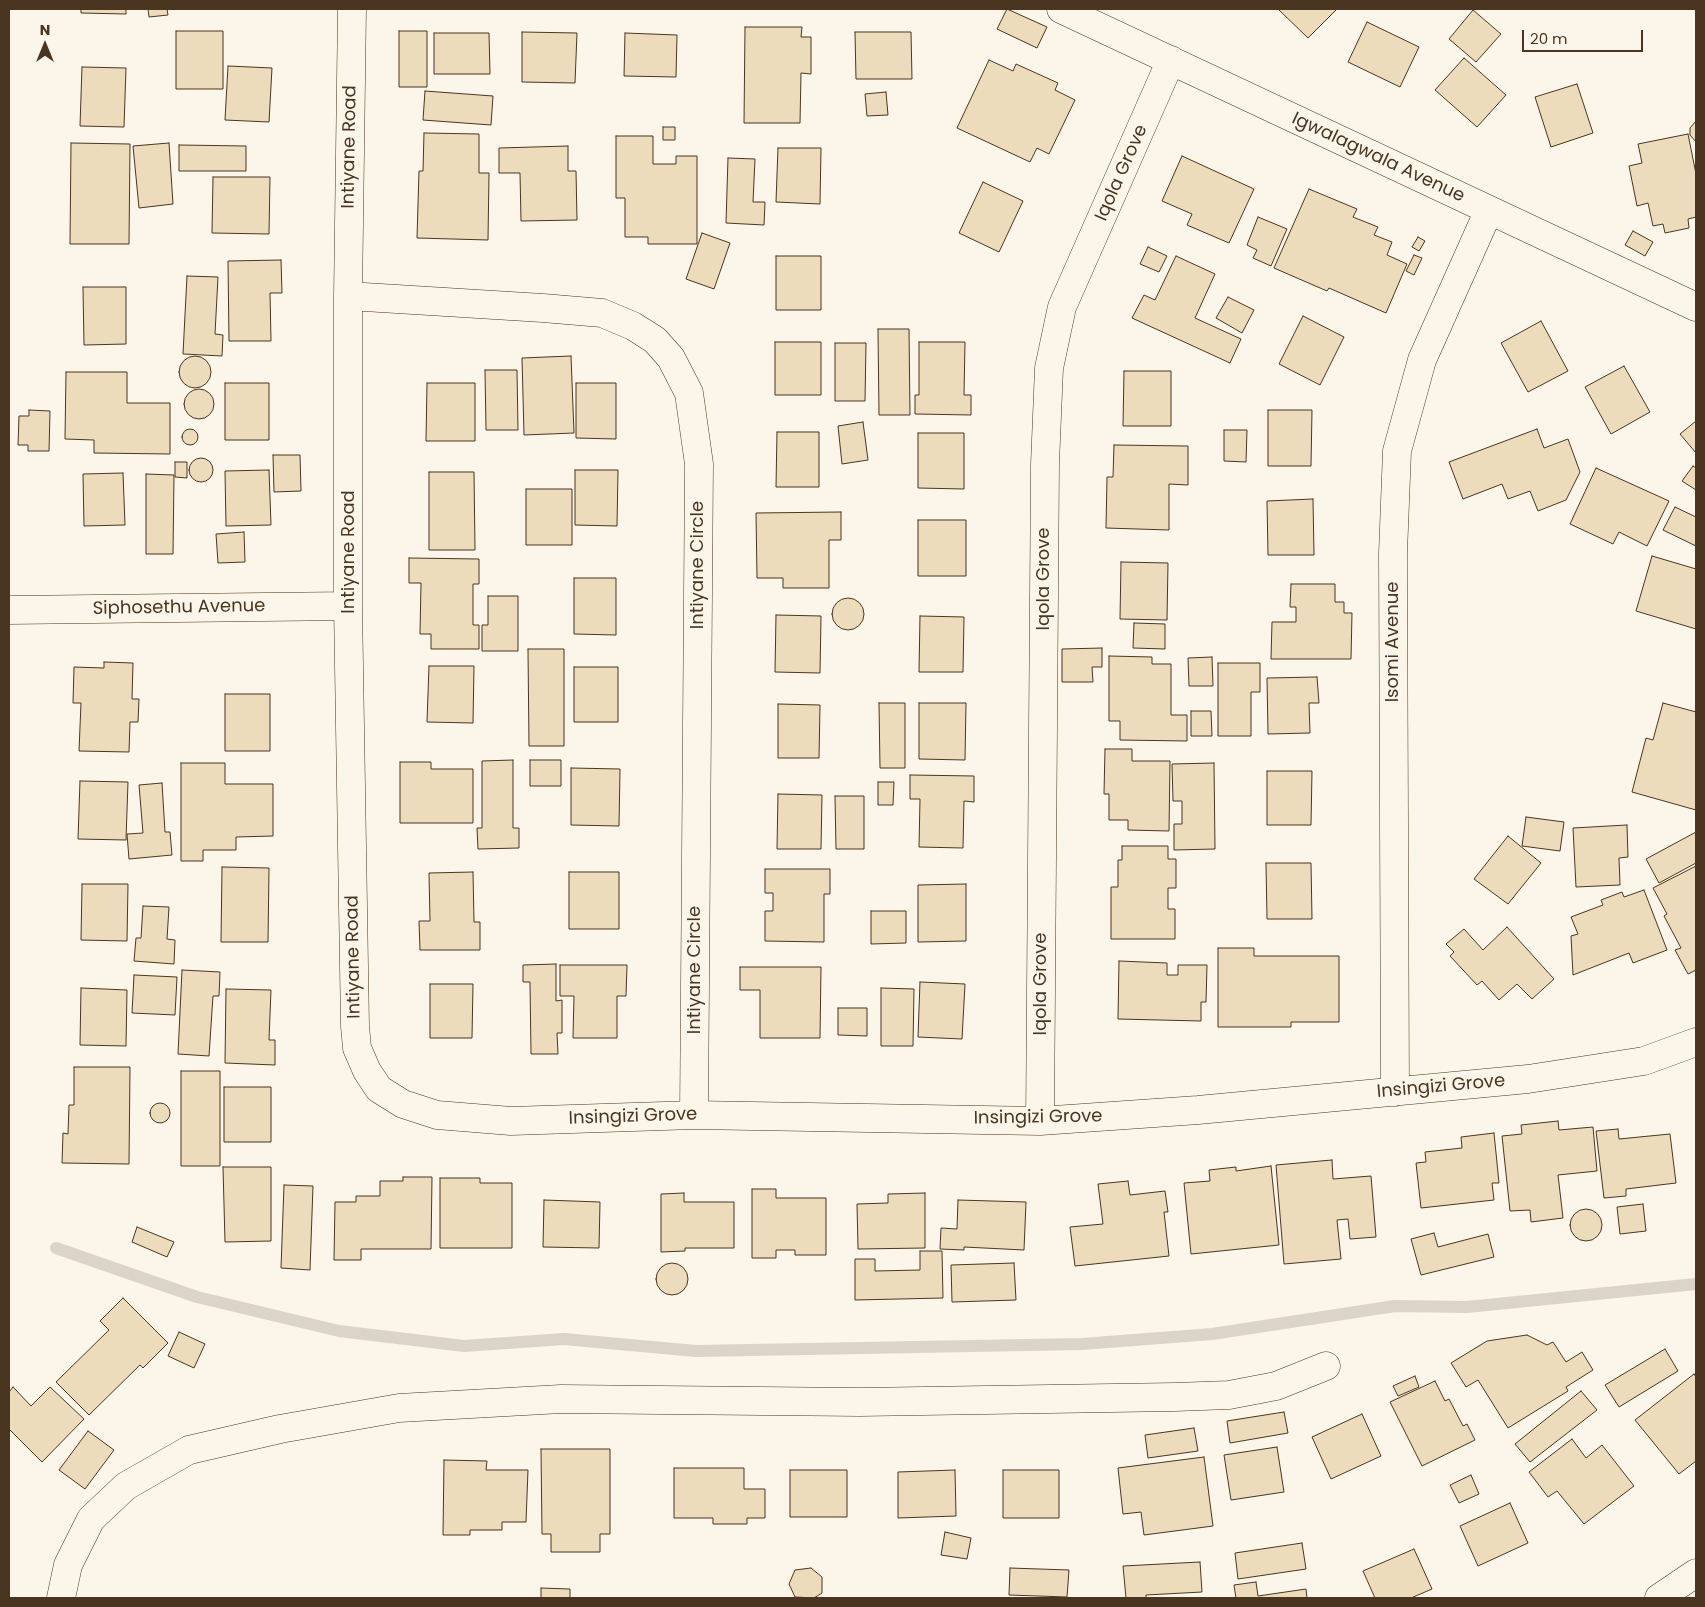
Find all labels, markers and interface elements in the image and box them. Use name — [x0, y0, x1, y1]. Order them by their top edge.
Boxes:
north arrow — [20, 20, 70, 70]
text: N — [40, 20, 50, 40]
scale bar — [1525, 20, 1646, 52]
text: 20 m — [1530, 28, 1568, 49]
street label: Intiyane Road — [338, 85, 362, 209]
street label: Igwalagwala Avenue — [1288, 108, 1468, 208]
street label: Iqola Grove — [1091, 122, 1153, 224]
street label: Intiyane Road — [338, 490, 360, 614]
street label: Intiyane Circle — [687, 501, 709, 629]
street label: Iqola Grove — [1033, 527, 1055, 631]
street label: Isomi Avenue — [1382, 582, 1404, 702]
street label: Siphosethu Avenue — [92, 596, 266, 620]
street label: Intiyane Road — [342, 895, 366, 1019]
street label: Intiyane Circle — [684, 906, 706, 1034]
street label: Iqola Grove — [1030, 932, 1052, 1036]
street label: Insingizi Grove — [1376, 1071, 1506, 1103]
street label: Insingizi Grove — [568, 1104, 698, 1130]
street label: Insingizi Grove — [973, 1106, 1103, 1130]

